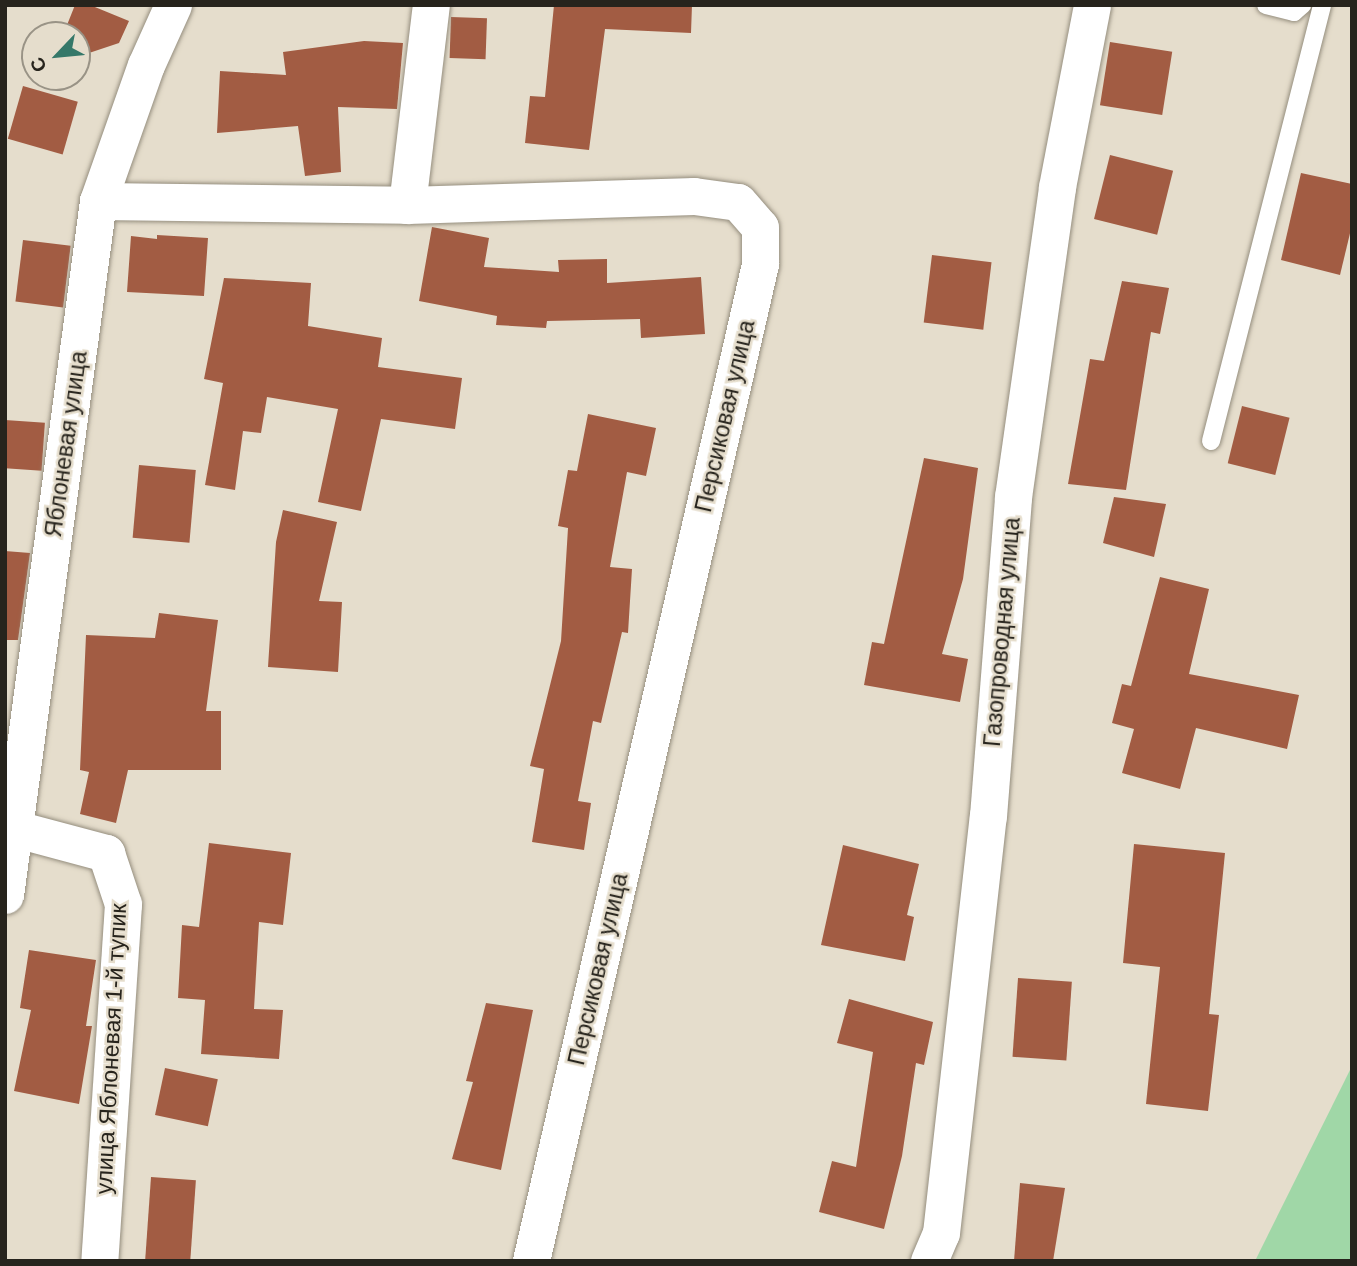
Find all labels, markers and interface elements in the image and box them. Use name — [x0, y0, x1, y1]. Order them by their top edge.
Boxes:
north arrow — [21, 21, 91, 91]
text: С — [26, 54, 51, 75]
street label: Персиковая улица — [689, 317, 761, 515]
street label: Яблоневая улица — [39, 349, 93, 539]
street label: Газопроводная улица — [978, 516, 1026, 748]
street label: Персиковая улица — [562, 870, 634, 1068]
street label: улица Яблоневая 1-й тупик — [90, 903, 132, 1195]

